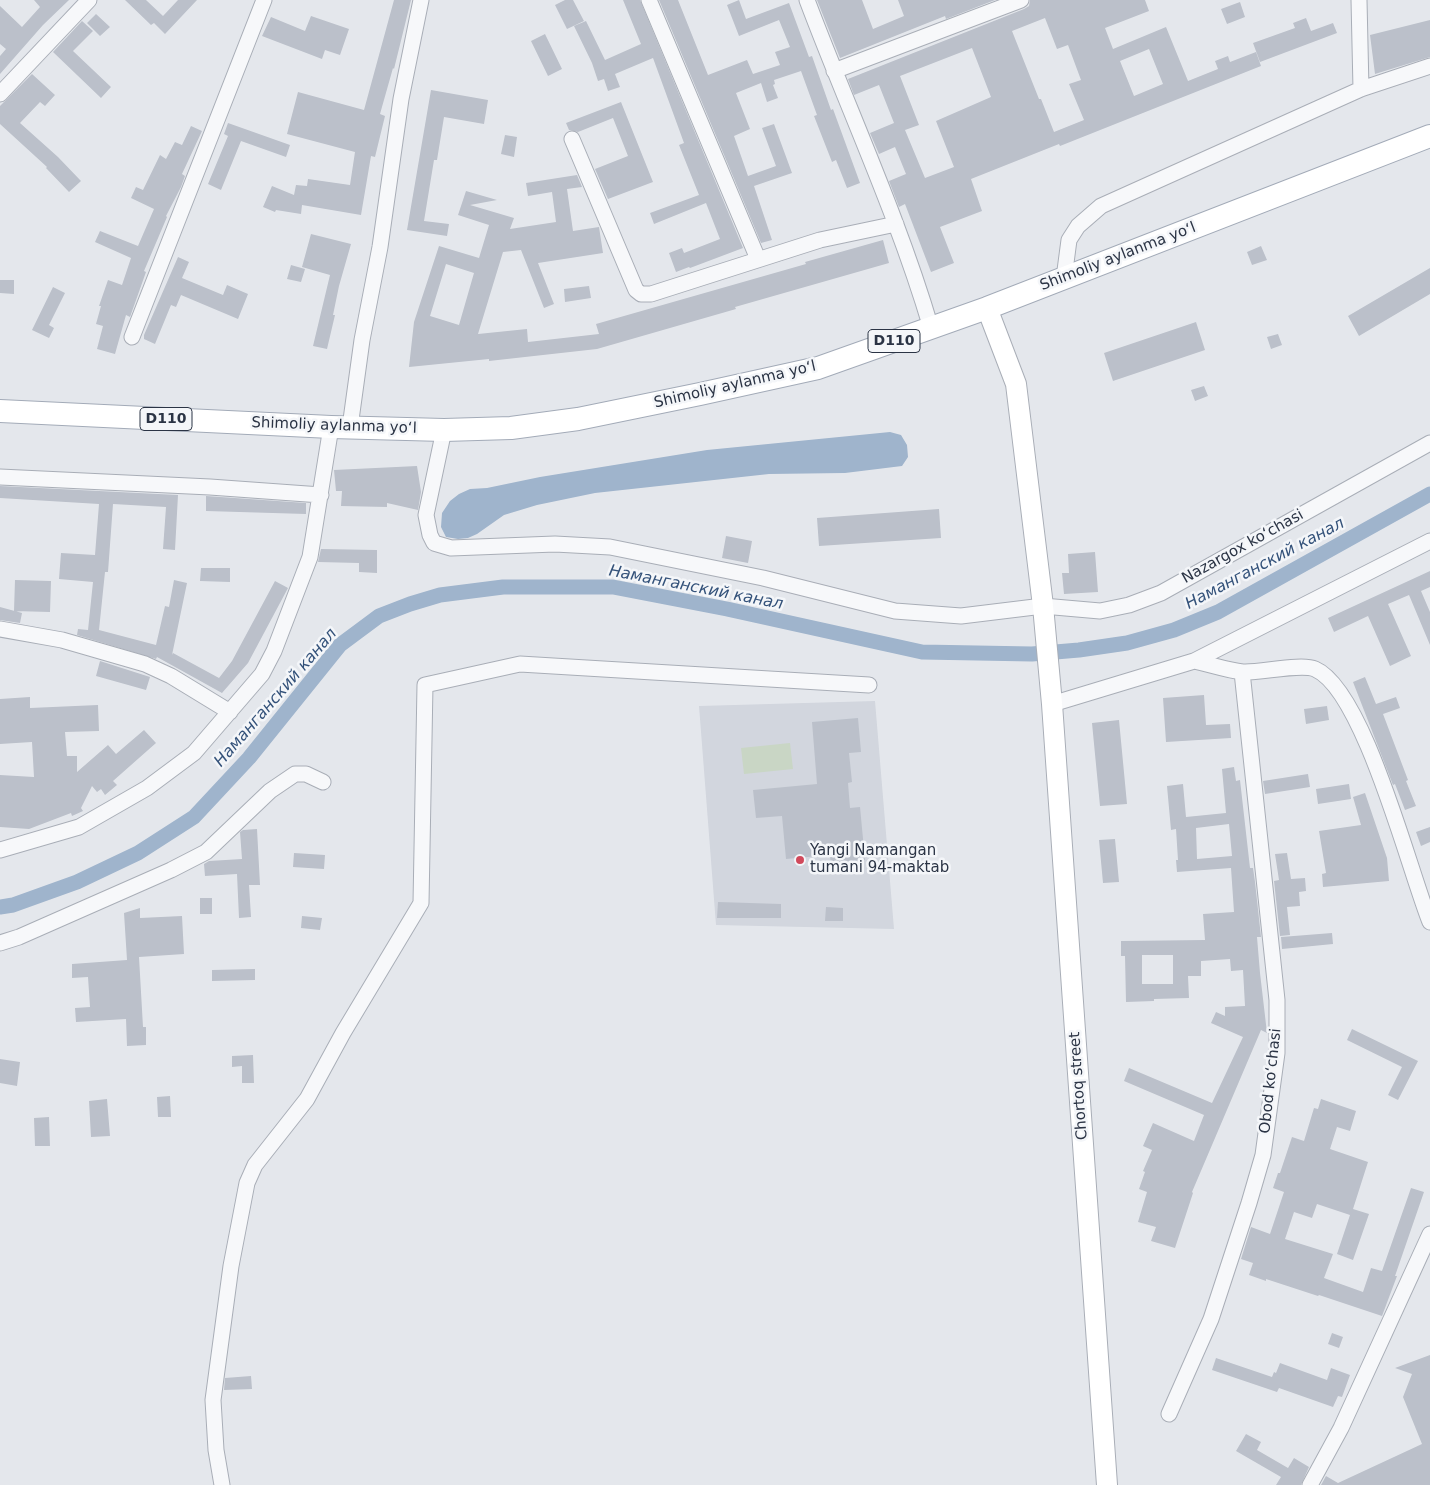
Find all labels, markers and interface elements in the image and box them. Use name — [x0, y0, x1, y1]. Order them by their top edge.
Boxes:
street label: Shimoliy aylanma yoʻl — [1038, 219, 1198, 295]
road number: D110 — [868, 330, 920, 352]
street label: Shimoliy aylanma yoʻl — [652, 358, 818, 412]
road number: D110 — [140, 408, 192, 430]
street label: Shimoliy aylanma yoʻl — [251, 414, 417, 438]
street label: Nazargox koʻchasi — [1179, 506, 1307, 588]
water label: Наманганский канал — [1182, 514, 1348, 614]
water label: Наманганский канал — [607, 562, 785, 614]
water label: Наманганский канал — [211, 625, 341, 771]
place label: Yangi Namangan tumani 94-maktab — [810, 842, 949, 877]
marker: Yangi Namangan tumani 94-maktab — [794, 854, 806, 866]
street label: Obod koʻchasi — [1257, 1027, 1285, 1135]
street label: Chortoq street — [1066, 1031, 1092, 1141]

